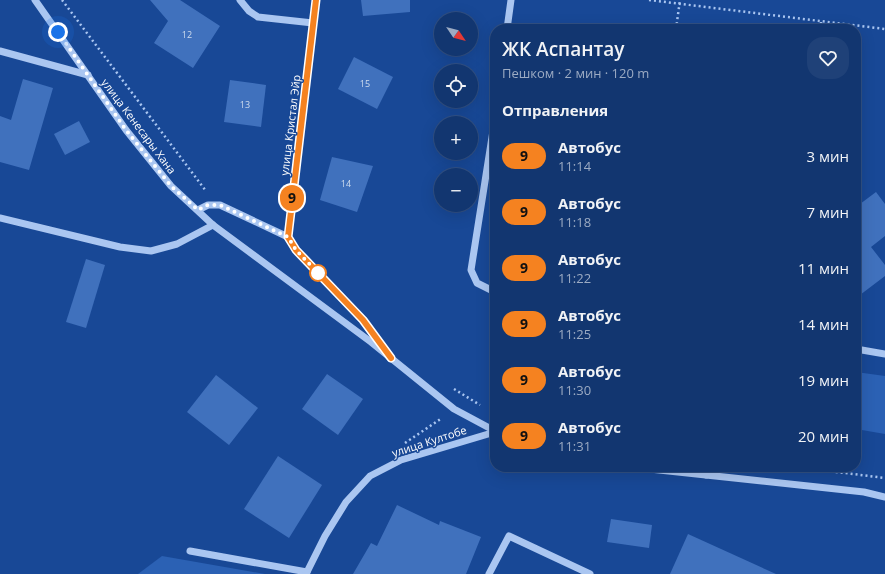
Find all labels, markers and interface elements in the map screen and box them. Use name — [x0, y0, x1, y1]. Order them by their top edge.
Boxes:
north arrow — [434, 12, 478, 56]
map controls — [434, 12, 478, 212]
your location — [48, 22, 68, 42]
house number: 12 — [182, 28, 192, 41]
text: ЖК Аспантау — [502, 36, 624, 62]
button: heart — [807, 37, 849, 79]
button: locate — [434, 64, 478, 108]
text: Пешком · 2 мин · 120 m — [502, 64, 649, 82]
street label: улица Кристал Эйр — [276, 73, 304, 176]
street label: улица Кенесары Хана — [98, 75, 180, 177]
house number: 15 — [360, 77, 370, 90]
house number: 13 — [240, 98, 250, 111]
text: Отправления — [502, 100, 608, 120]
button: + — [434, 116, 478, 160]
text: Автобус — [558, 137, 621, 157]
text: 9 — [520, 146, 528, 165]
text: 3 мин — [806, 146, 849, 166]
text: 11:14 — [558, 157, 591, 175]
button: − — [434, 168, 478, 212]
house number: 14 — [341, 177, 351, 190]
line badge: 9 — [279, 185, 305, 211]
text: 9 — [288, 188, 296, 207]
text: Автобус — [558, 193, 621, 213]
text: 9 — [520, 202, 528, 221]
text: 7 мин — [806, 202, 849, 222]
text: 11:18 — [558, 213, 591, 231]
text: Автобус — [558, 249, 621, 269]
text: 9 — [520, 258, 528, 277]
text: 11 мин — [798, 258, 849, 278]
unlabelled marker — [309, 264, 327, 282]
text: 11:22 — [558, 269, 591, 287]
text: Автобус — [558, 305, 621, 325]
text: 9 — [520, 314, 528, 333]
text: 14 мин — [798, 314, 849, 334]
text: 11:25 — [558, 325, 591, 343]
text: Автобус — [558, 361, 621, 381]
text: 9 — [520, 370, 528, 389]
text: 19 мин — [798, 370, 849, 390]
text: 11:30 — [558, 381, 591, 399]
text: Автобус — [558, 417, 621, 437]
street label: улица Култобе — [390, 422, 468, 460]
text: 9 — [520, 426, 528, 445]
text: 20 мин — [798, 426, 849, 446]
text: 11:31 — [558, 437, 591, 455]

